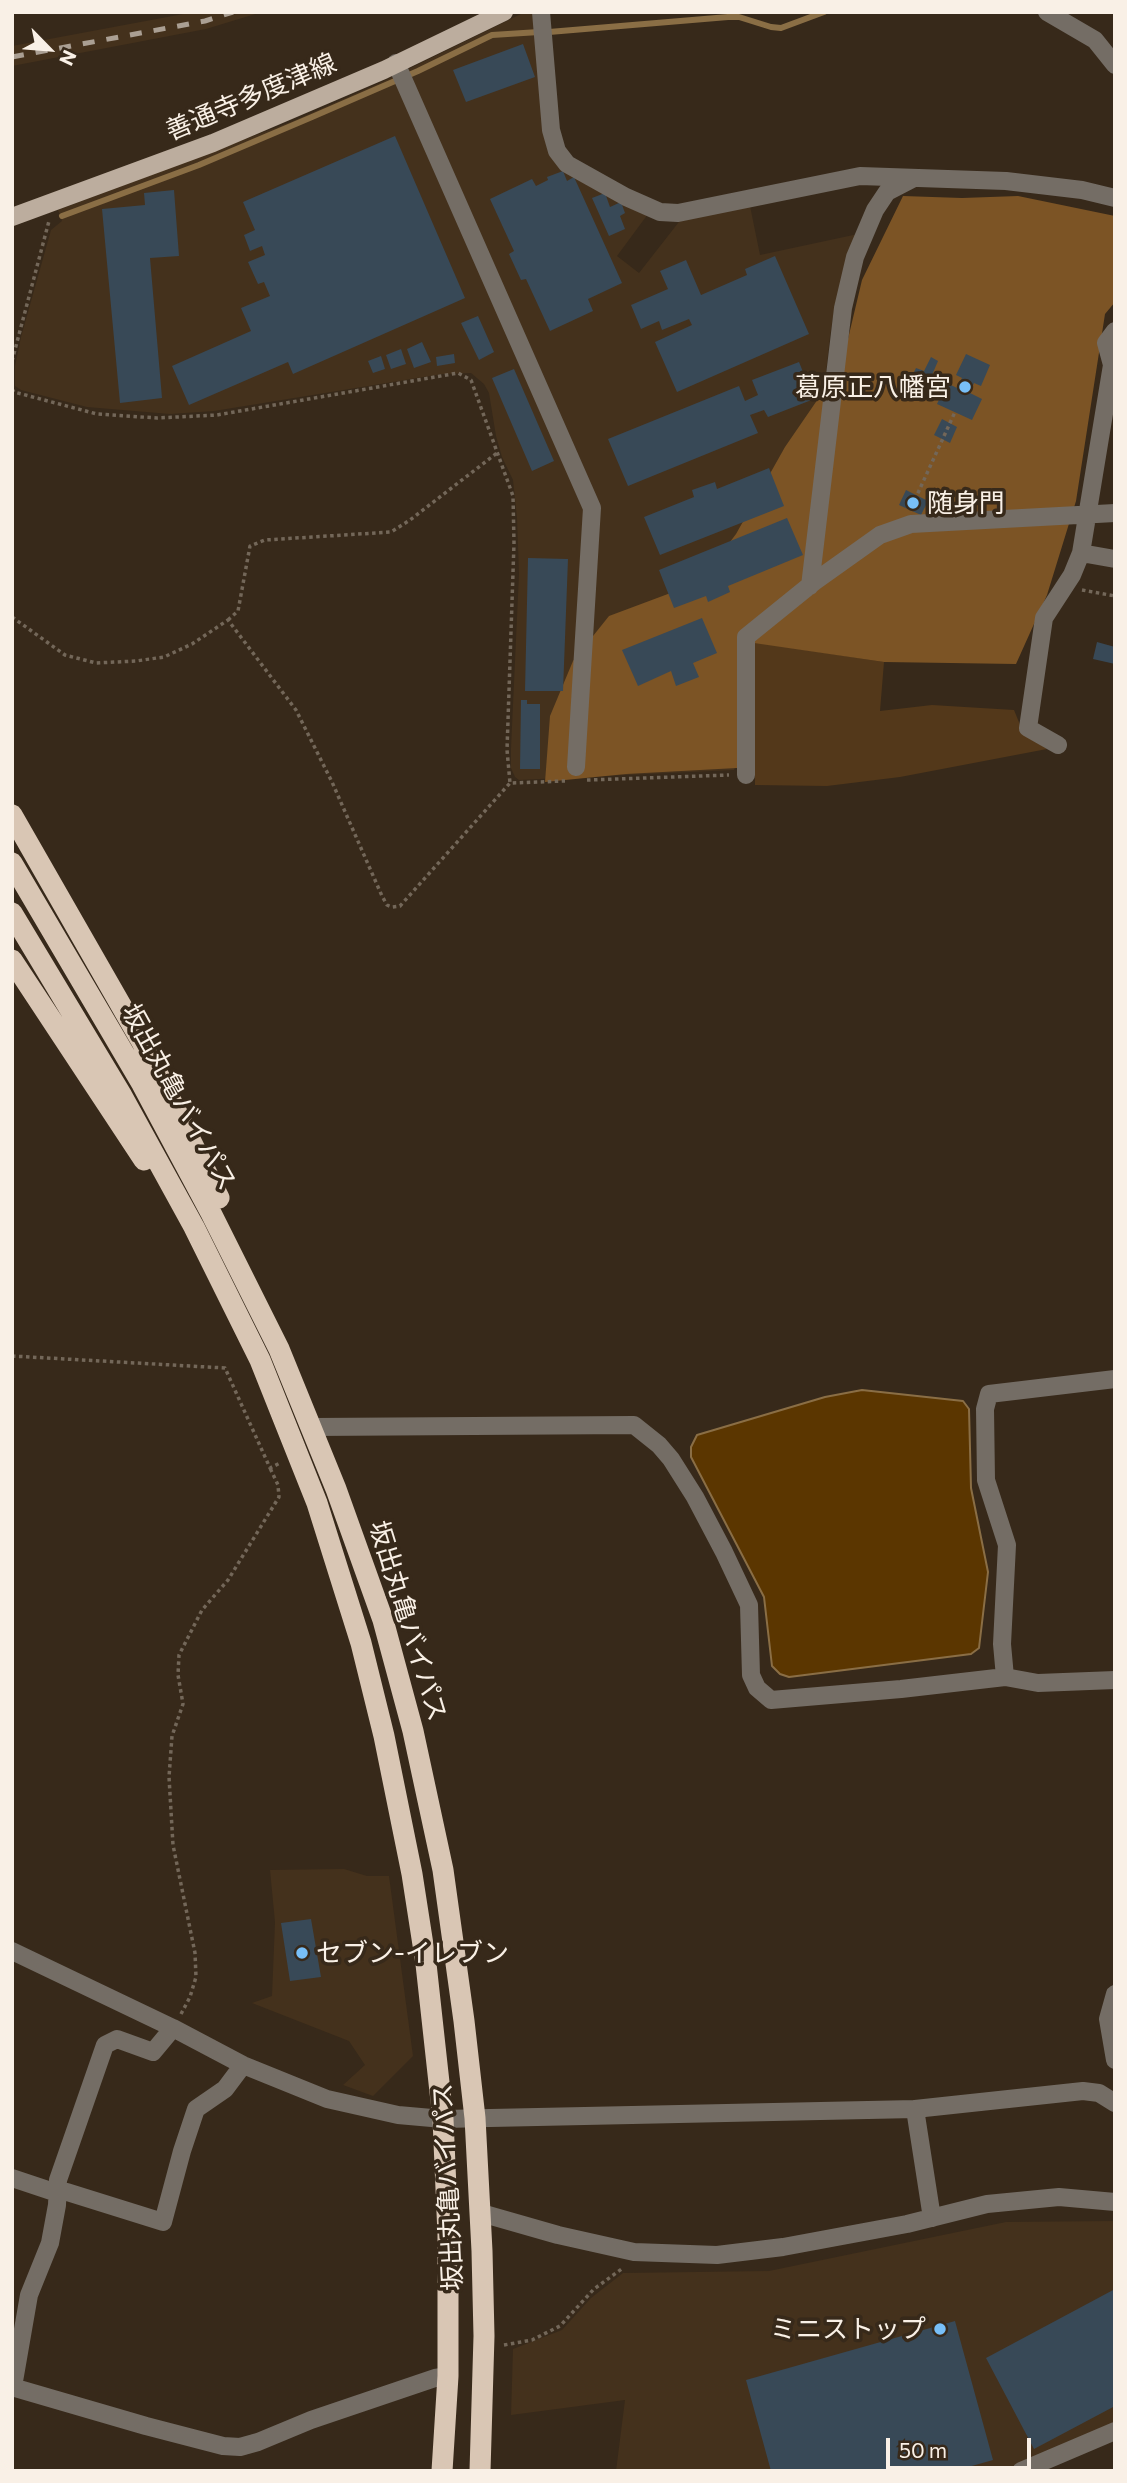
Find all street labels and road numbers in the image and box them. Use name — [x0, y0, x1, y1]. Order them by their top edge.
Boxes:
street label: 善通寺多度津線 — [161, 47, 341, 147]
street label: 坂出丸亀バイパス — [115, 998, 243, 1196]
street label: 坂出丸亀バイパス — [363, 1517, 453, 1725]
street label: 坂出丸亀バイパス — [427, 2082, 469, 2292]

